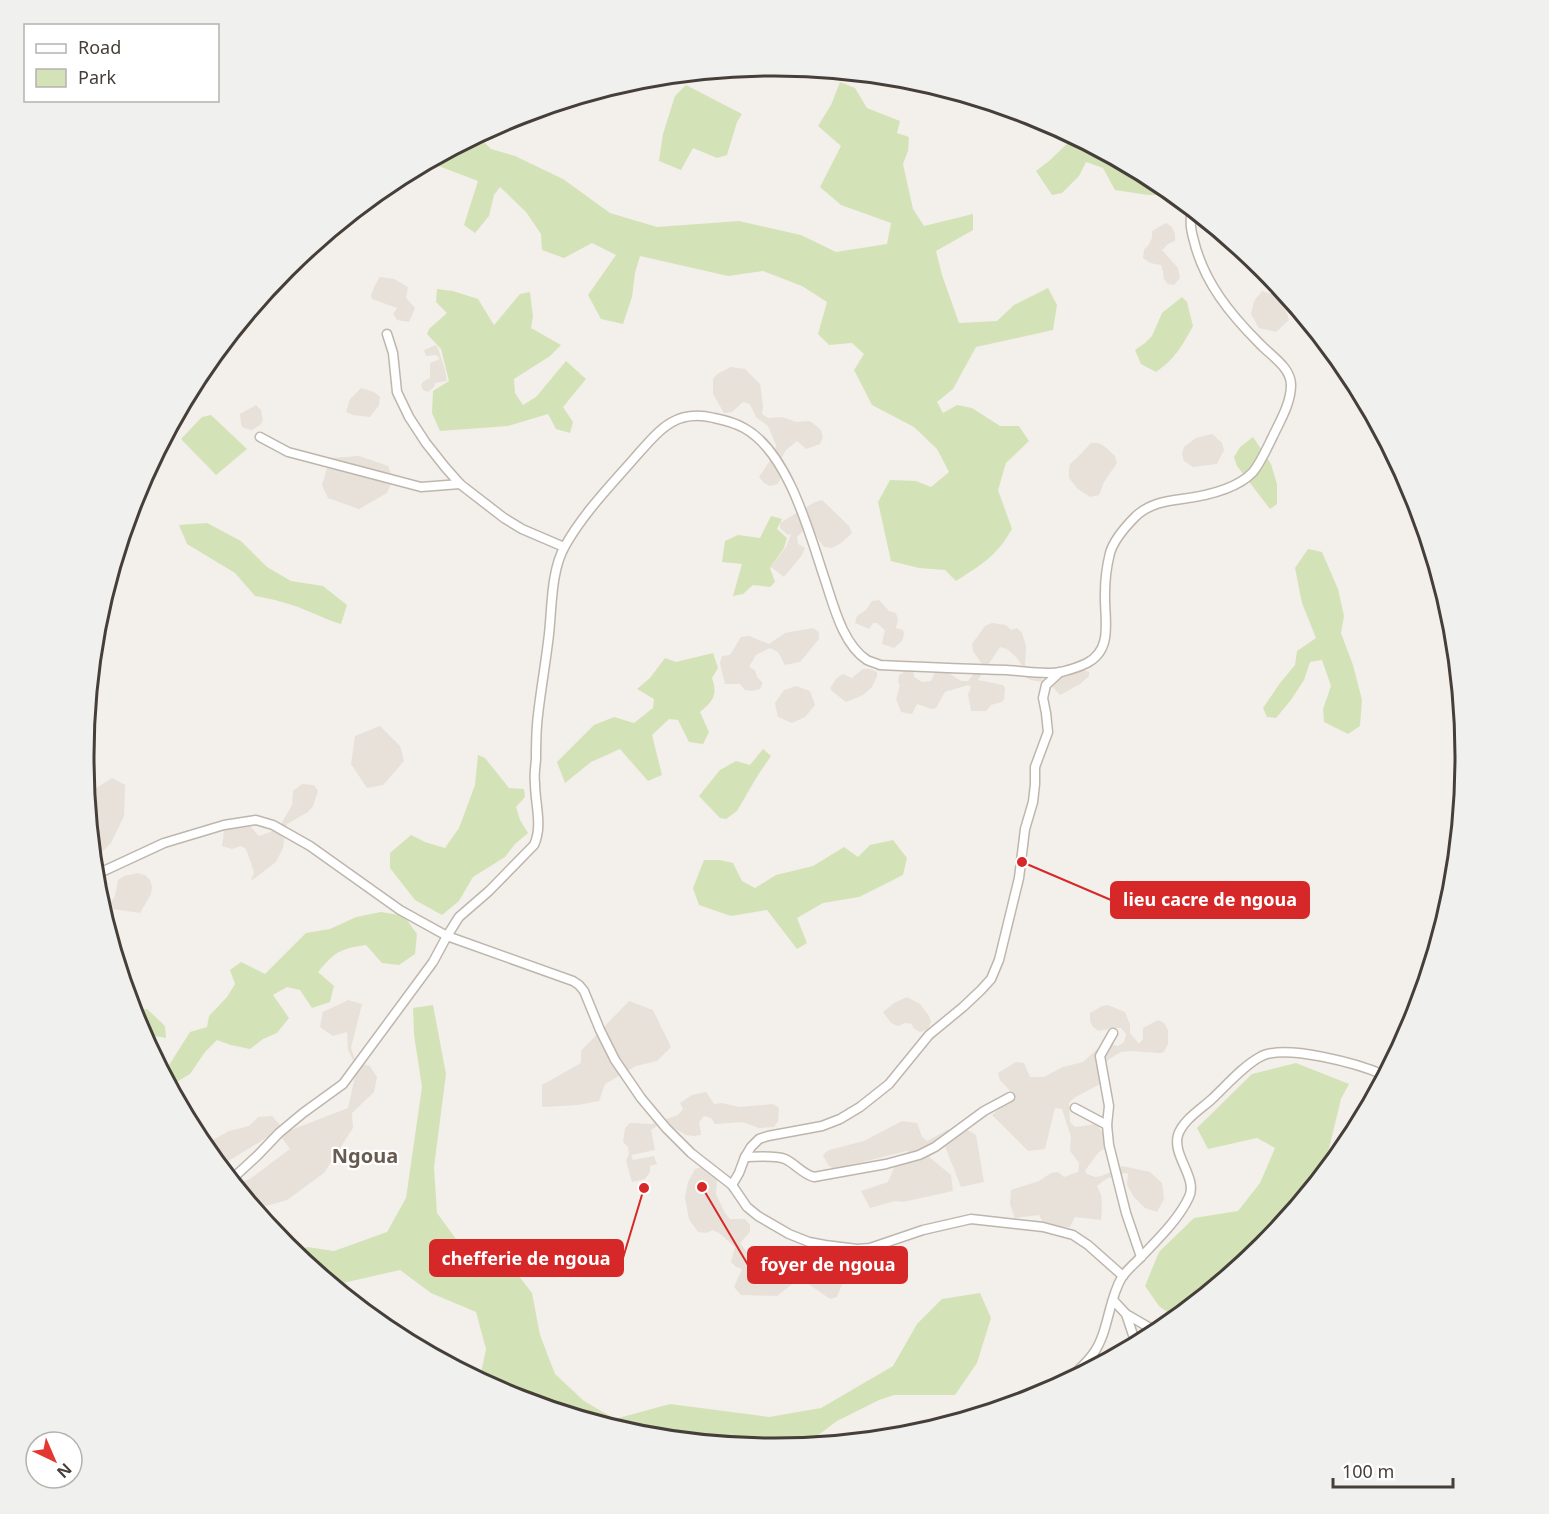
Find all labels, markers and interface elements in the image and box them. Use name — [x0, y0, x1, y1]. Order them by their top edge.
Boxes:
legend — [24, 24, 219, 102]
text: Road — [78, 35, 121, 59]
text: Park — [78, 65, 116, 89]
callout: lieu cacre de ngoua — [1111, 882, 1309, 918]
text: lieu cacre de ngoua — [1123, 887, 1297, 911]
district label: Ngoua — [332, 1142, 398, 1169]
callout: chefferie de ngoua — [430, 1240, 623, 1276]
text: chefferie de ngoua — [442, 1246, 610, 1270]
callout: foyer de ngoua — [748, 1247, 907, 1283]
text: foyer de ngoua — [760, 1252, 896, 1276]
north arrow — [24, 1430, 84, 1490]
scale bar — [1333, 1451, 1453, 1489]
text: N — [52, 1458, 77, 1483]
text: 100 m — [1342, 1459, 1394, 1483]

